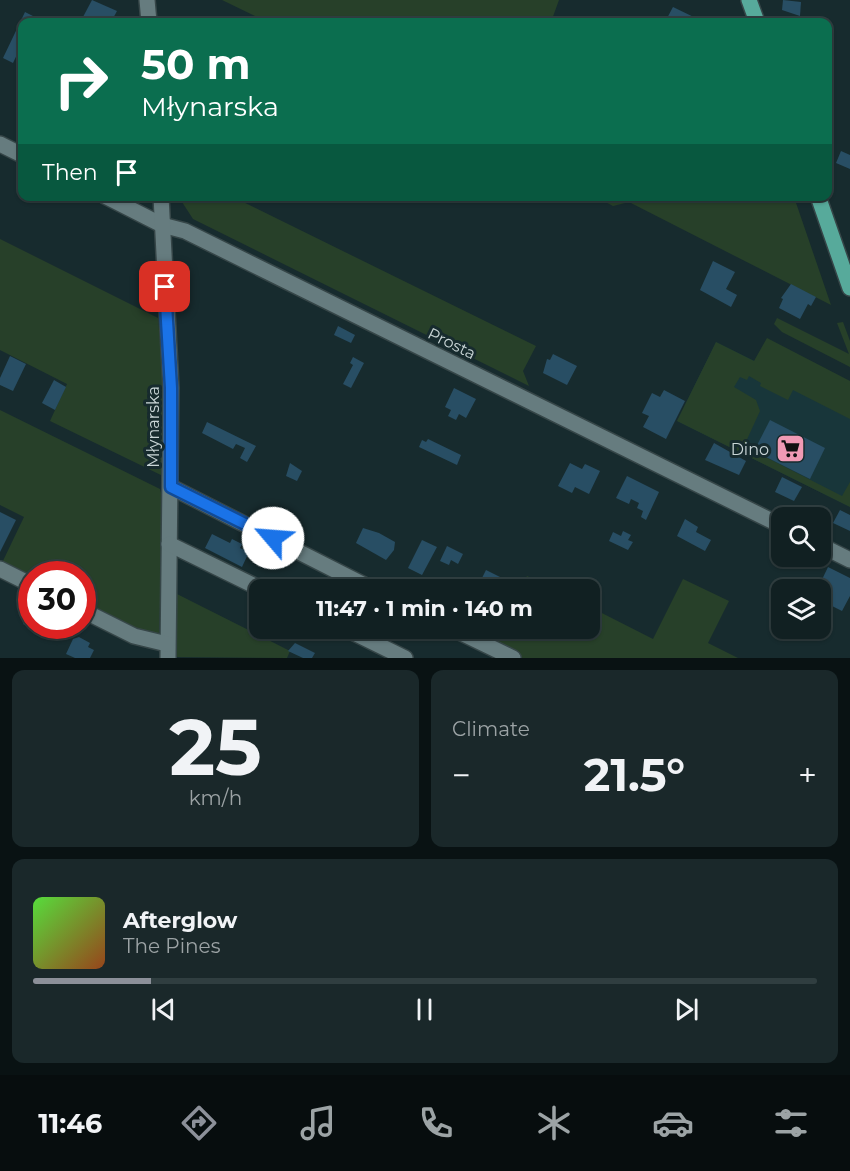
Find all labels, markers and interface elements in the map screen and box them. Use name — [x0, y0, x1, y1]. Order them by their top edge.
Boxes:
text: 50 m — [141, 38, 250, 90]
icon: right — [42, 42, 120, 120]
text: Młynarska — [141, 90, 279, 123]
icon: arrive — [110, 156, 143, 189]
text: Then — [42, 159, 98, 186]
pin — [139, 261, 190, 312]
icon: arrive — [148, 270, 181, 303]
street label: Prosta — [425, 324, 479, 363]
street label: Młynarska — [144, 386, 163, 468]
supermarket icon: Dino — [774, 433, 806, 465]
place label: Dino — [731, 440, 769, 459]
position arrow — [241, 506, 305, 570]
map controls — [771, 507, 831, 639]
button: search — [771, 507, 831, 567]
speed limit sign: 30 — [18, 561, 96, 639]
button: layers — [771, 579, 831, 639]
text: 11:47 · 1 min · 140 m — [316, 595, 533, 622]
text: 25 — [169, 699, 262, 795]
text: Climate — [452, 717, 530, 741]
text: 21.5° — [584, 747, 685, 802]
text: − — [452, 755, 471, 795]
text: + — [798, 755, 817, 795]
text: km/h — [189, 786, 242, 810]
text: Afterglow — [123, 907, 237, 934]
text: The Pines — [123, 934, 220, 958]
icon: previous — [147, 993, 180, 1026]
icon: pause — [408, 993, 441, 1026]
icon: next — [670, 993, 703, 1026]
icon: directions — [178, 1102, 220, 1144]
icon: music — [297, 1102, 339, 1144]
icon: phone — [415, 1102, 457, 1144]
icon: climate — [533, 1102, 575, 1144]
icon: car — [652, 1102, 694, 1144]
icon: filters — [770, 1102, 812, 1144]
text: 11:46 — [38, 1107, 102, 1140]

